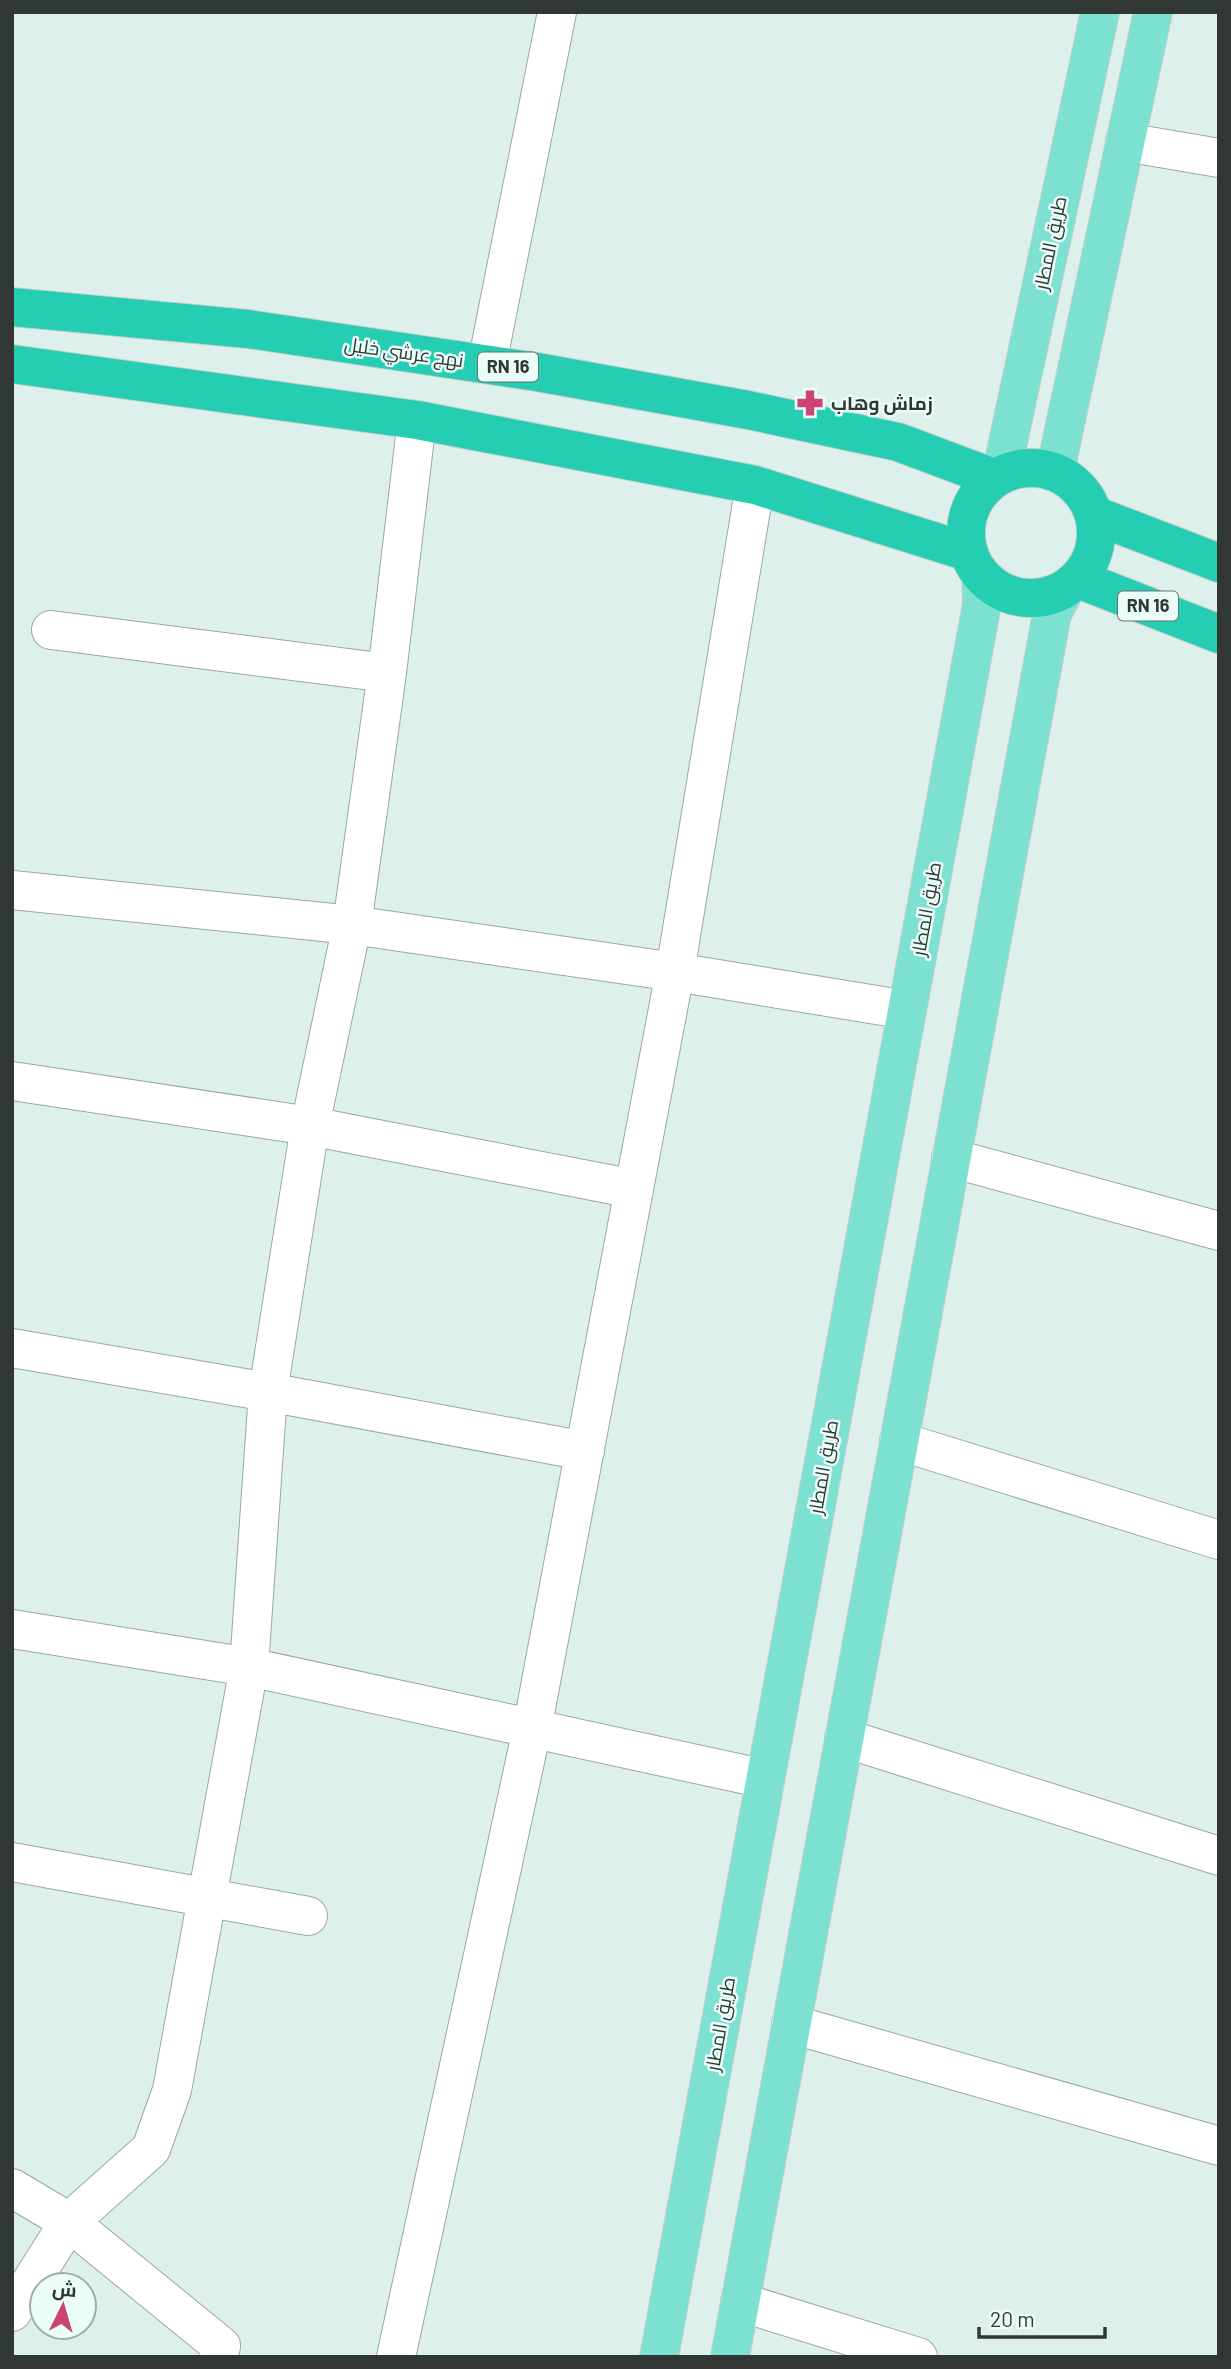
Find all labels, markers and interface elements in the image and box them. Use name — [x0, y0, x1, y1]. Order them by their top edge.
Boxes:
street label: طريق المطار — [1028, 194, 1073, 293]
street label: نهج عرشي خليل — [342, 332, 465, 375]
road number: RN 16 — [478, 352, 538, 382]
pharmacy icon: زماش وهاب — [795, 388, 825, 418]
place label: زماش وهاب — [831, 391, 933, 416]
road number: RN 16 — [1118, 592, 1178, 620]
street label: طريق المطار — [906, 860, 947, 959]
street label: طريق المطار — [803, 1418, 844, 1517]
street label: طريق المطار — [700, 1975, 741, 2074]
north arrow — [28, 2271, 98, 2341]
text: ش — [51, 2276, 78, 2302]
scale bar — [979, 2296, 1105, 2340]
text: 20 m — [990, 2306, 1035, 2331]

